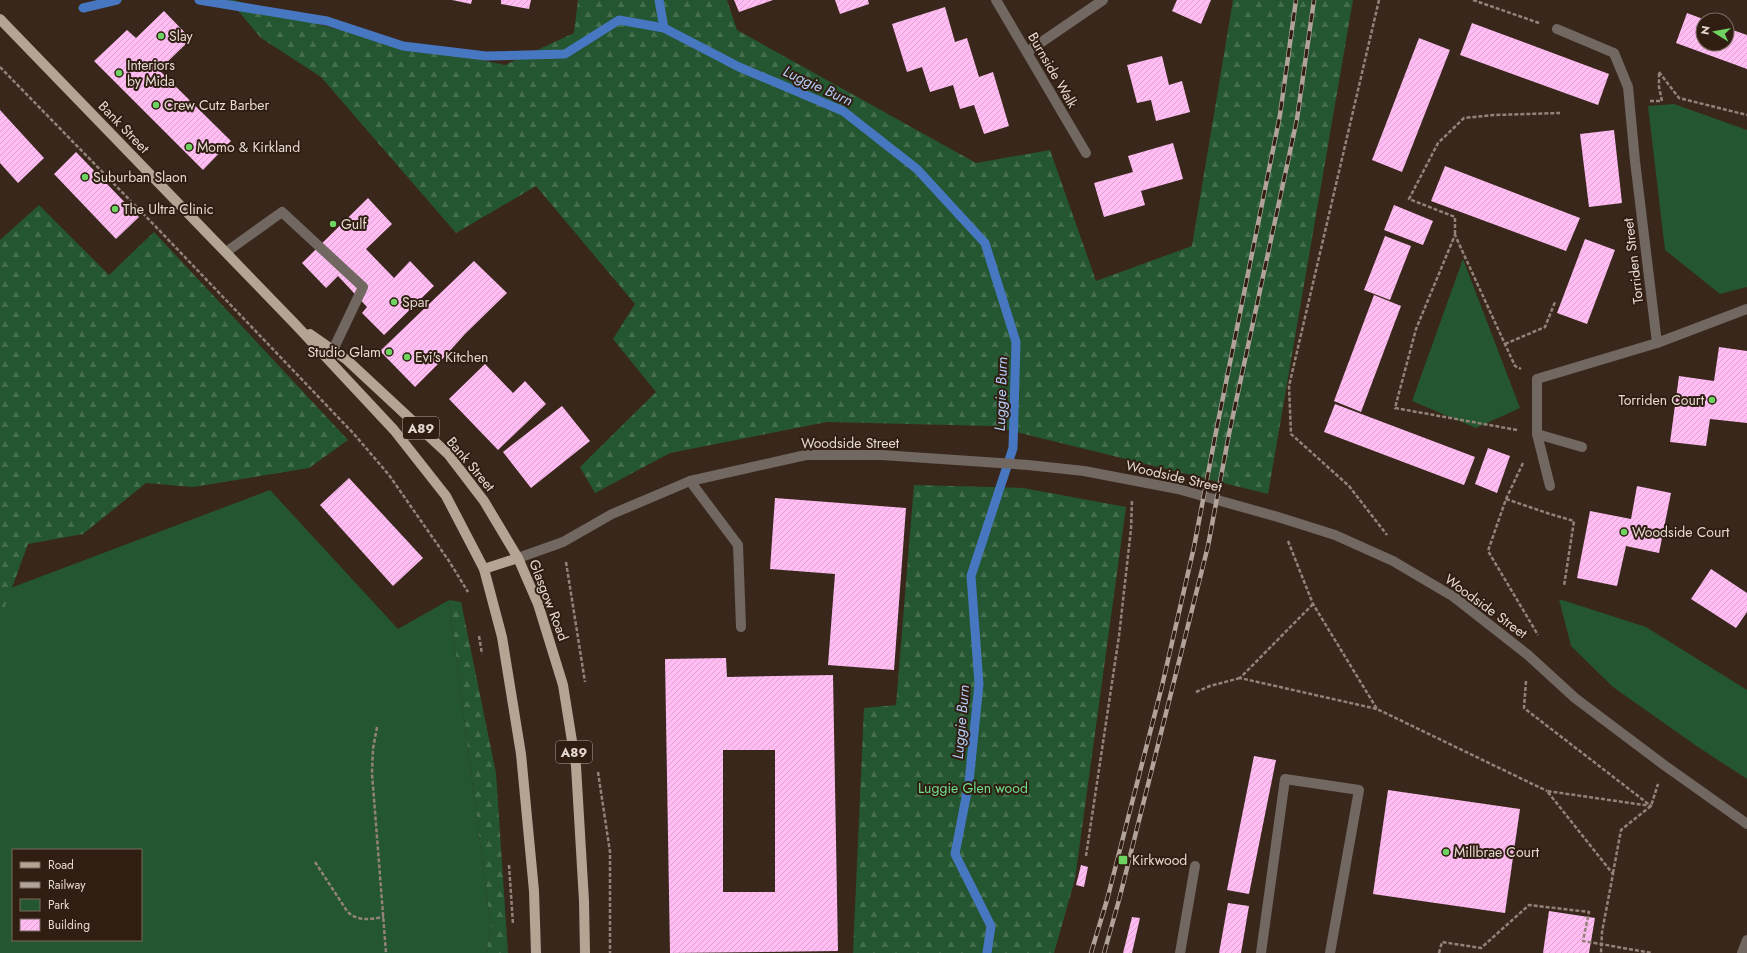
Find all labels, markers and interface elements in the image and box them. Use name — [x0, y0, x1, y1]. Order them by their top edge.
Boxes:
north arrow — [1695, 12, 1735, 52]
text: N — [1696, 24, 1714, 36]
place label: Slay — [169, 26, 194, 46]
street label: Burnside Walk — [1023, 28, 1083, 112]
marker: Slay — [156, 31, 166, 41]
place label: Interiors by Mida — [127, 55, 175, 91]
water label: Luggie Burn — [780, 60, 856, 112]
marker: Interiors by Mida — [114, 68, 124, 78]
place label: Crew Cutz Barber — [164, 95, 269, 115]
street label: Bank Street — [94, 96, 154, 158]
marker: Crew Cutz Barber — [151, 100, 161, 110]
place label: Momo & Kirkland — [197, 137, 300, 157]
marker: Momo & Kirkland — [184, 142, 194, 152]
place label: Suburban Slaon — [93, 167, 187, 187]
marker: Suburban Slaon — [80, 172, 90, 182]
place label: The Ultra Clinic — [123, 199, 213, 219]
marker: The Ultra Clinic — [110, 204, 120, 214]
place label: Gulf — [341, 214, 367, 234]
street label: Torriden Street — [1618, 216, 1648, 305]
marker: Gulf — [328, 219, 338, 229]
place label: Spar — [402, 292, 429, 312]
marker: Spar — [389, 297, 399, 307]
place label: Studio Glam — [307, 342, 381, 362]
marker: Studio Glam — [384, 347, 394, 357]
place label: Evi's Kitchen — [415, 347, 488, 367]
marker: Evi's Kitchen — [402, 352, 412, 362]
water label: Luggie Burn — [989, 356, 1013, 432]
place label: Torriden Court — [1619, 390, 1705, 410]
marker: Torriden Court — [1707, 395, 1717, 405]
road number: A89 — [403, 417, 439, 439]
street label: Bank Street — [442, 432, 500, 496]
street label: Woodside Street — [801, 433, 900, 453]
street label: Woodside Street — [1124, 455, 1225, 497]
place label: Woodside Court — [1632, 522, 1730, 542]
marker: Woodside Court — [1619, 527, 1629, 537]
street label: Glasgow Road — [524, 556, 574, 644]
street label: Woodside Street — [1440, 569, 1532, 643]
water label: Luggie Burn — [947, 684, 975, 760]
road number: A89 — [556, 741, 592, 763]
park label: Luggie Glen wood — [918, 778, 1028, 798]
place label: Millbrae Court — [1454, 842, 1540, 862]
marker: Millbrae Court — [1441, 847, 1451, 857]
legend — [12, 849, 142, 941]
place label: Kirkwood — [1132, 850, 1187, 870]
marker: Kirkwood — [1117, 854, 1129, 866]
text: Road — [48, 856, 74, 874]
text: Railway — [48, 876, 86, 894]
text: Park — [48, 896, 70, 914]
text: Building — [48, 916, 90, 934]

